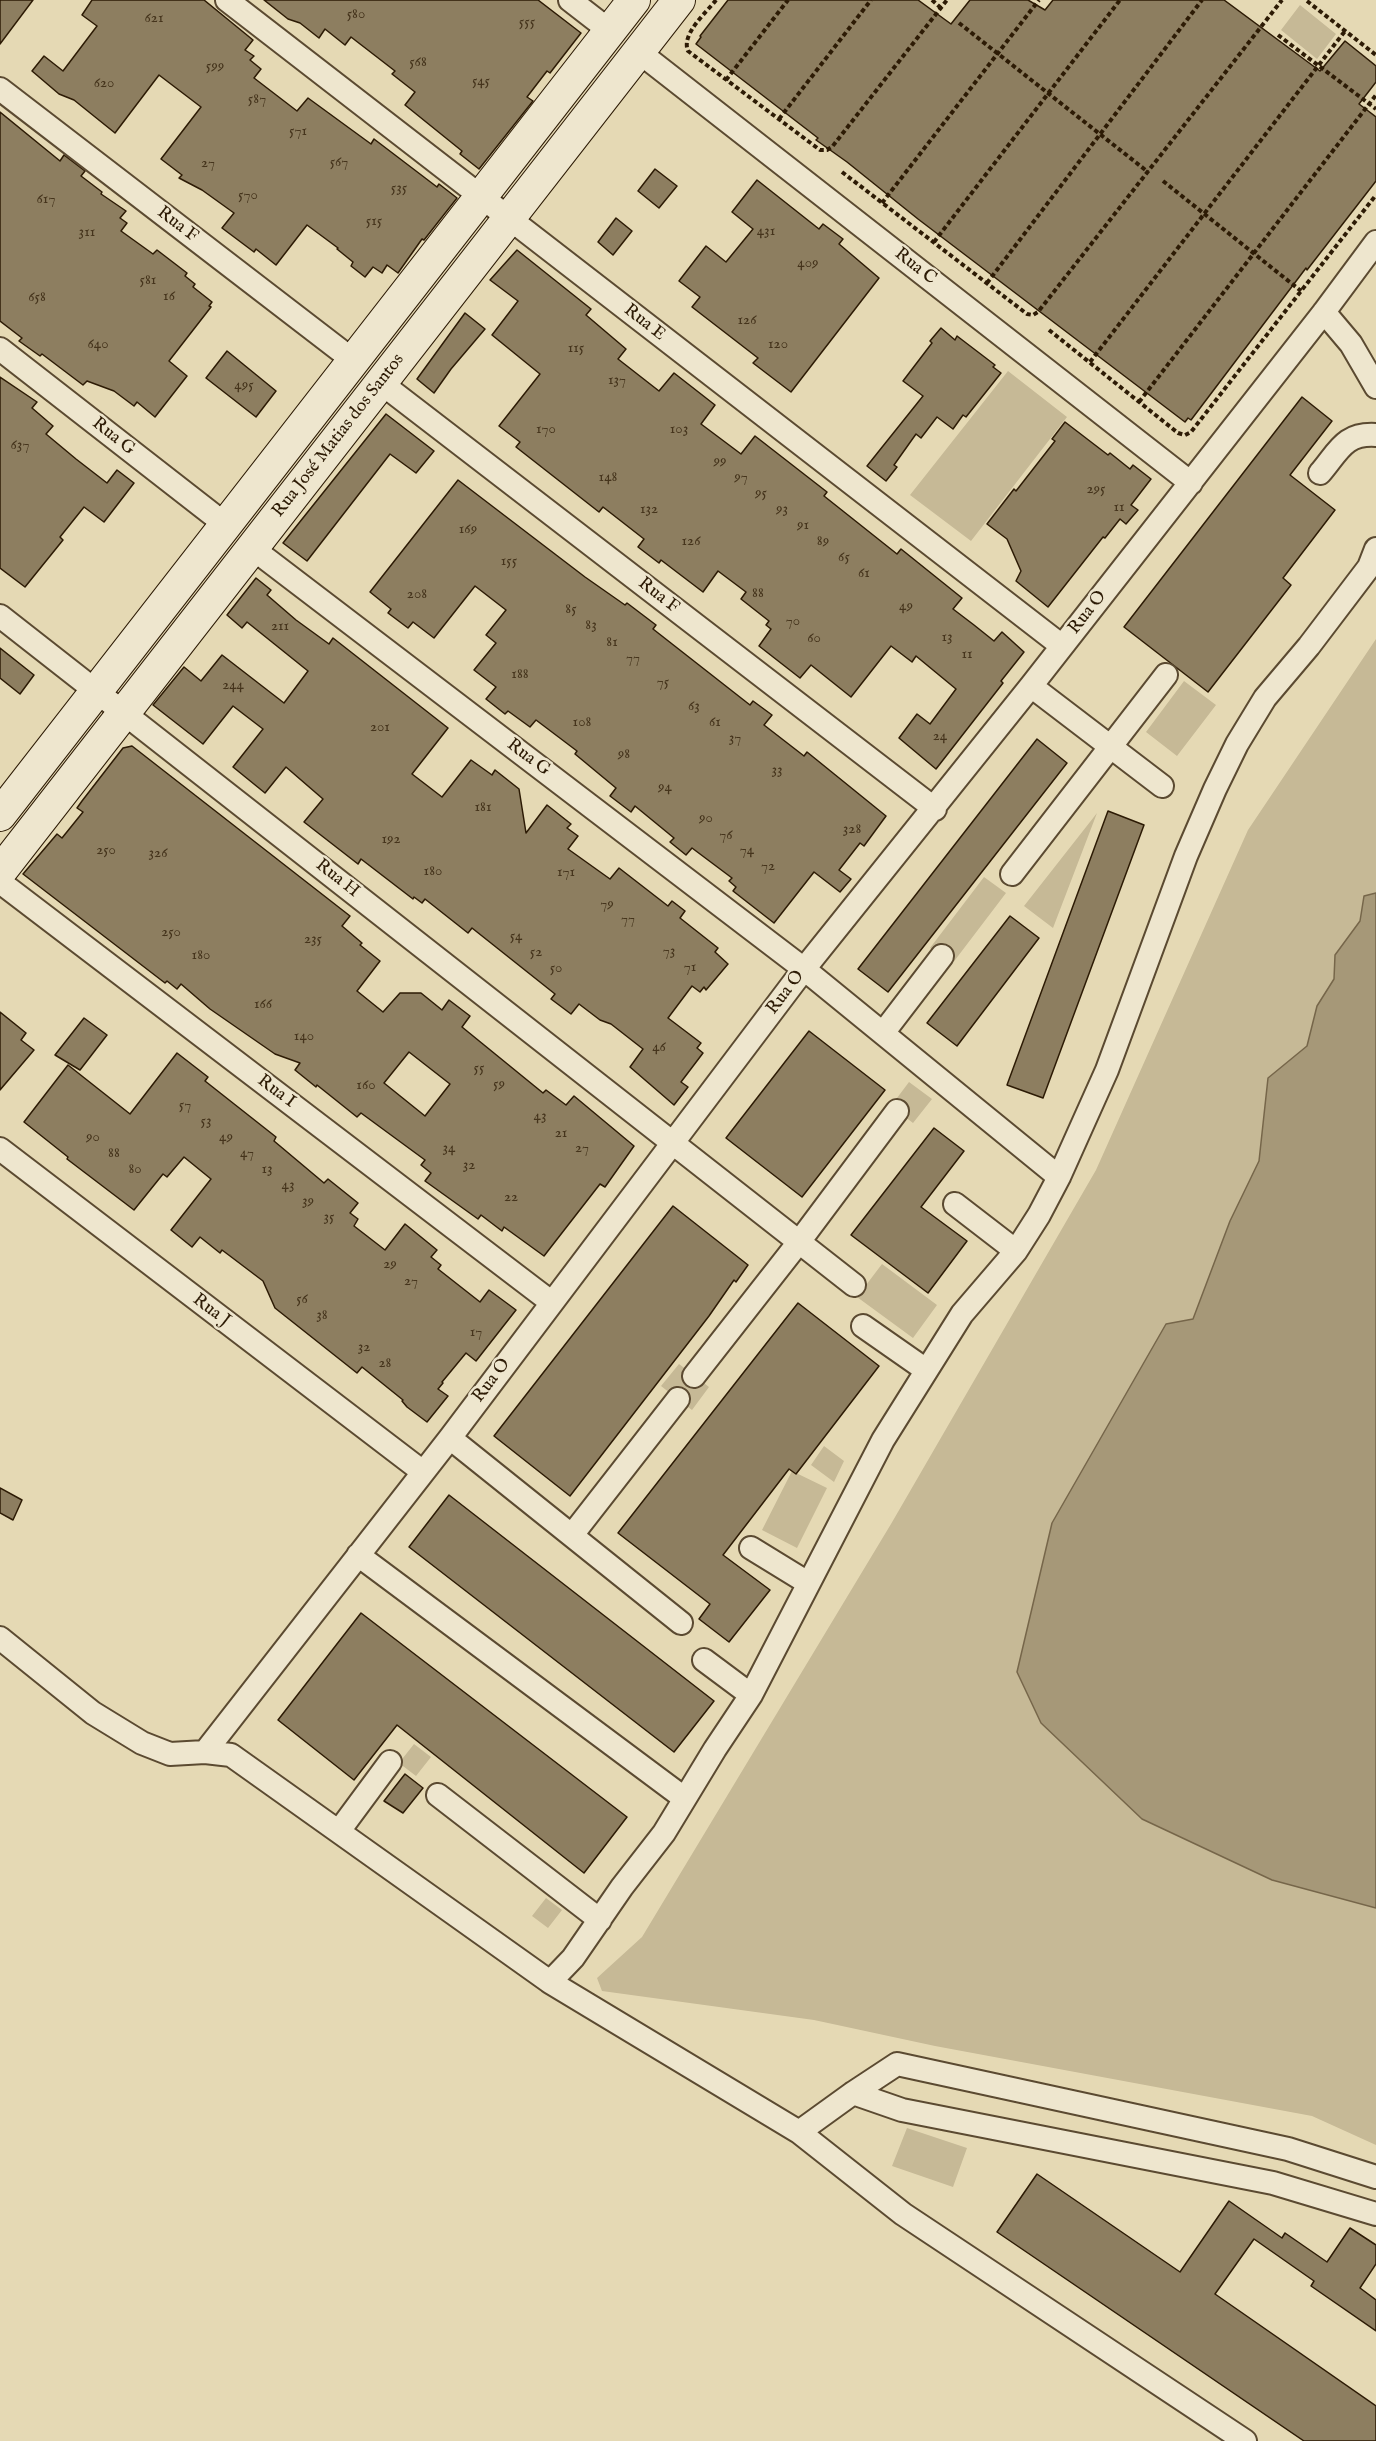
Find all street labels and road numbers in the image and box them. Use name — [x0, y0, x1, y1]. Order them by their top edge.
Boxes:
street label: Rua F — [152, 203, 202, 247]
street label: Rua C — [890, 244, 940, 290]
street label: Rua E — [619, 300, 669, 346]
street label: Rua José Matias dos Santos — [268, 350, 410, 522]
street label: Rua G — [87, 413, 139, 461]
street label: Rua F — [633, 573, 683, 619]
street label: Rua O — [1064, 587, 1112, 639]
street label: Rua G — [502, 735, 554, 781]
street label: Rua H — [311, 855, 363, 903]
street label: Rua O — [762, 967, 810, 1019]
street label: Rua I — [253, 1071, 299, 1113]
street label: Rua J — [188, 1290, 234, 1332]
street label: Rua O — [468, 1355, 516, 1407]

